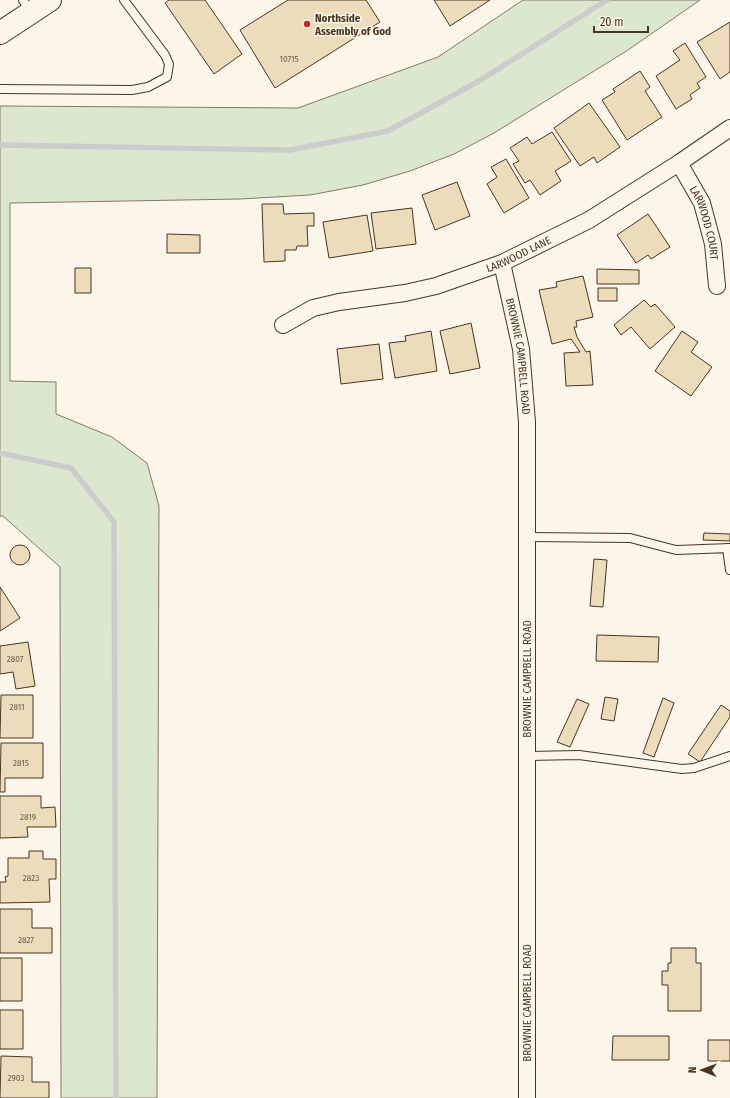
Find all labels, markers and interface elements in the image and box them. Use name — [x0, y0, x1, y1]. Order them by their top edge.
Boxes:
scale bar — [594, 8, 648, 34]
place label: Northside Assembly of God — [314, 12, 391, 38]
text: 20 m — [600, 15, 624, 29]
marker: Northside Assembly of God — [302, 19, 312, 29]
house number: 10715 — [279, 54, 299, 64]
street label: LARWOOD COURT — [687, 184, 721, 262]
street label: LARWOOD LANE — [484, 234, 553, 275]
street label: BROWNIE CAMPBELL ROAD — [503, 297, 532, 415]
street label: BROWNIE CAMPBELL ROAD — [521, 620, 534, 738]
house number: 2807 — [7, 654, 24, 664]
house number: 2811 — [9, 702, 25, 712]
house number: 2815 — [13, 758, 29, 768]
house number: 2819 — [20, 812, 36, 822]
house number: 2823 — [23, 873, 39, 883]
house number: 2827 — [18, 935, 34, 945]
street label: BROWNIE CAMPBELL ROAD — [521, 944, 534, 1062]
north arrow — [682, 1050, 722, 1090]
text: N — [686, 1066, 699, 1073]
house number: 2903 — [8, 1073, 24, 1083]

